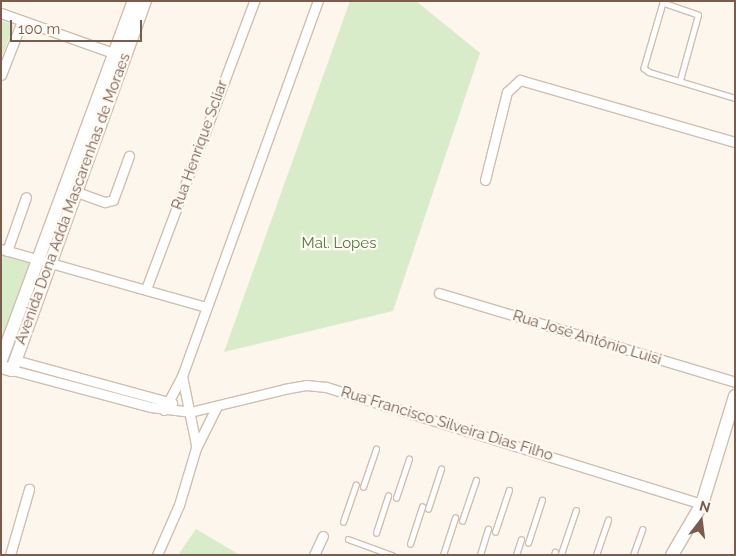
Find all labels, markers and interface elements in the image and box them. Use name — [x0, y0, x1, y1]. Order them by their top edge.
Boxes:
scale bar — [12, 10, 145, 42]
text: 100 m — [18, 20, 60, 38]
street label: Avenida Dona Adda Mascarenhas de Moraes — [12, 51, 134, 347]
street label: Rua Henrique Scliar — [168, 78, 232, 212]
park label: Mal. Lopes — [302, 235, 376, 253]
street label: Rua José Antônio Luisi — [510, 307, 664, 369]
street label: Rua Francisco Silveira Dias Filho — [339, 383, 555, 465]
north arrow — [676, 496, 726, 546]
text: N — [698, 497, 712, 516]

